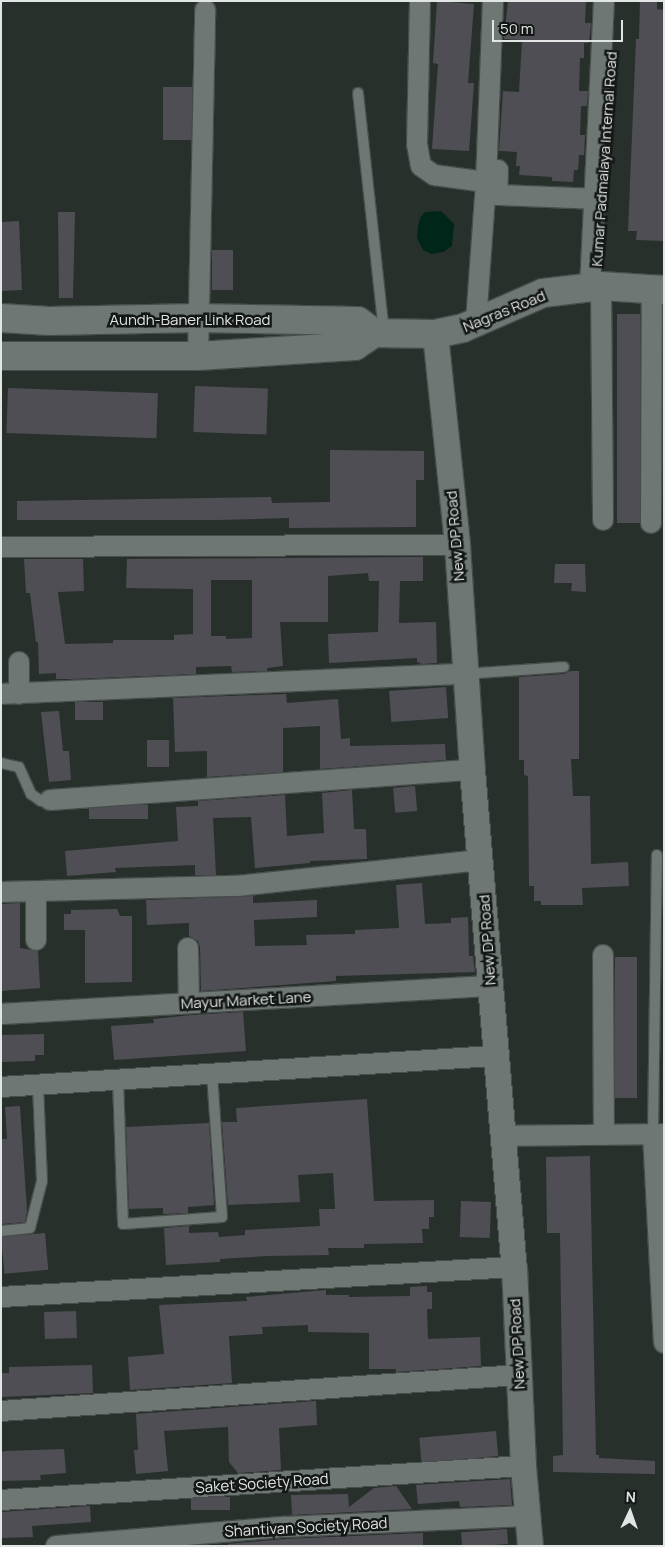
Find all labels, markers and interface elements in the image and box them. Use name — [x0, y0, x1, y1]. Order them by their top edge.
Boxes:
scale bar — [495, 10, 626, 42]
text: 50 m — [500, 18, 534, 39]
street label: Kumar Padmalaya Internal Road — [588, 51, 620, 267]
street label: Nagras Road — [460, 286, 548, 336]
street label: Aundh-Baner Link Road — [110, 311, 270, 329]
street label: New DP Road — [442, 490, 468, 582]
street label: New DP Road — [475, 894, 499, 986]
street label: Mayur Market Lane — [180, 988, 312, 1012]
street label: New DP Road — [506, 1298, 528, 1390]
street label: Saket Society Road — [195, 1469, 329, 1497]
north arrow — [605, 1487, 655, 1537]
text: N — [625, 1487, 636, 1506]
street label: Shantivan Society Road — [224, 1514, 388, 1540]

